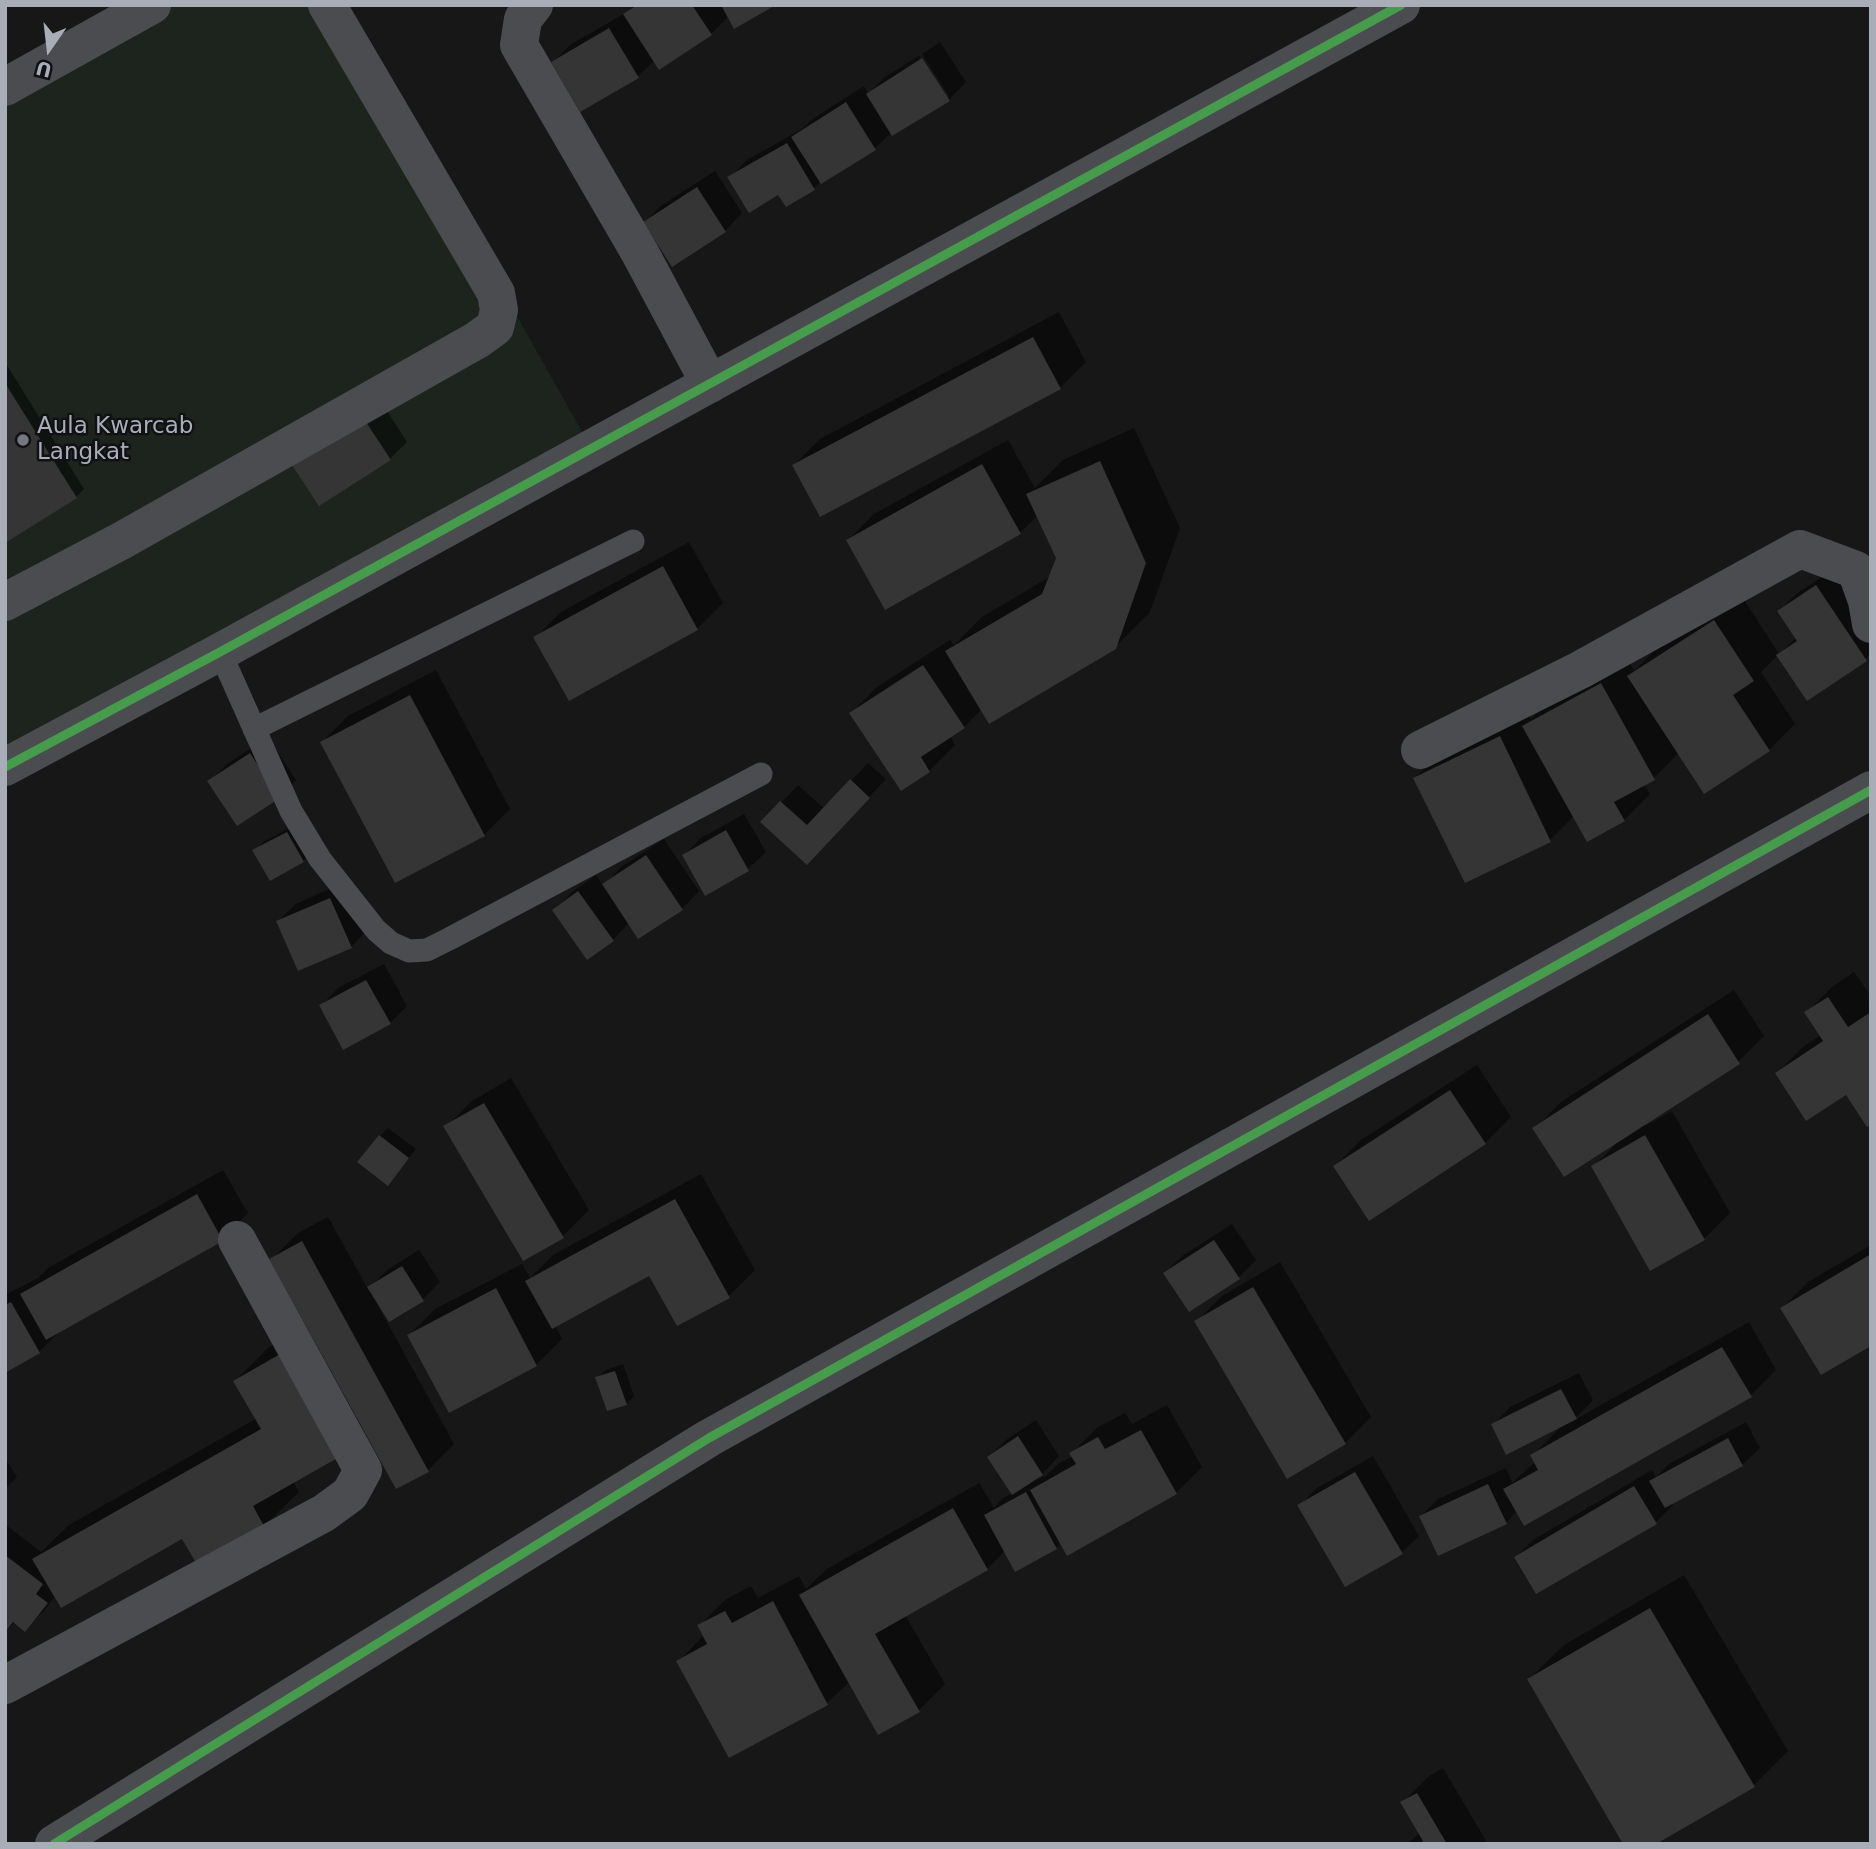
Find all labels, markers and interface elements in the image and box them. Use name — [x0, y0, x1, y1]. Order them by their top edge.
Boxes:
north arrow — [14, 14, 84, 84]
text: U — [34, 57, 54, 82]
place label: Aula Kwarcab Langkat — [37, 413, 193, 467]
marker: Aula Kwarcab Langkat — [15, 432, 31, 448]

